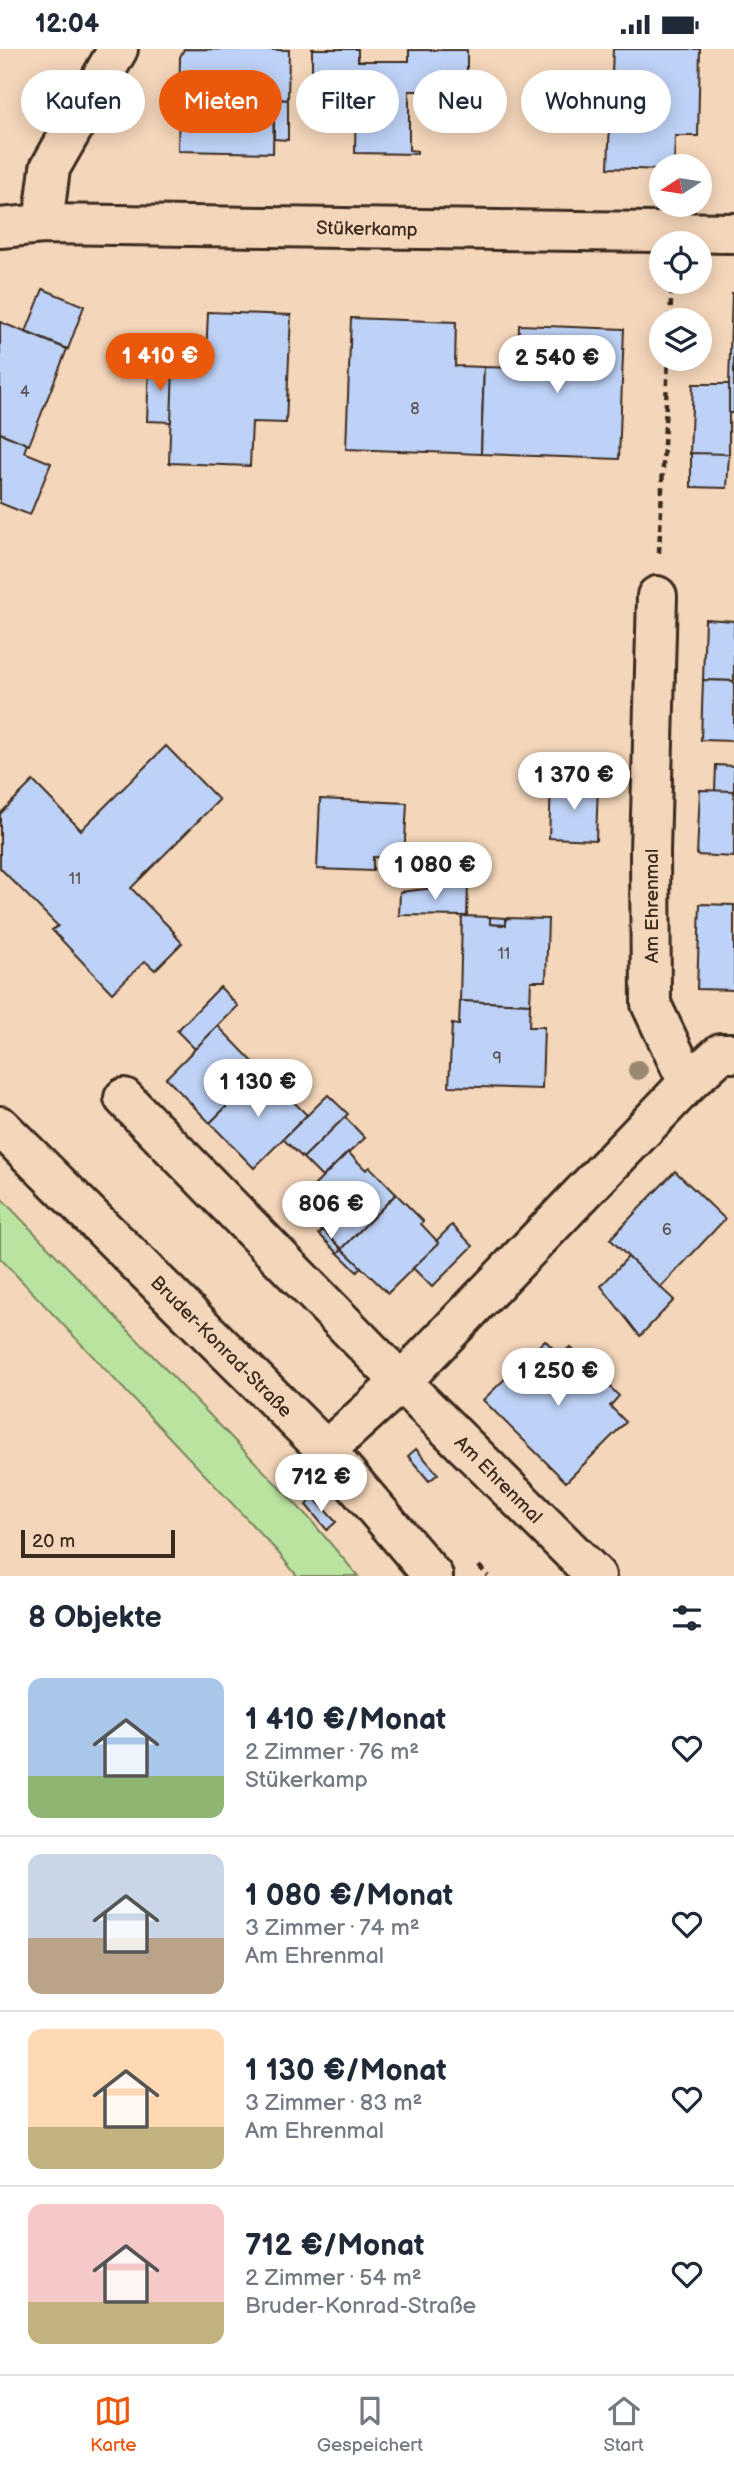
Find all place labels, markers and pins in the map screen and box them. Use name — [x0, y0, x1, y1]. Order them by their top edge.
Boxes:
pin: 1 410 € — [95, 333, 225, 393]
pin: 2 540 € — [492, 335, 622, 395]
pin: 1 370 € — [509, 753, 639, 812]
pin: 1 080 € — [370, 843, 500, 902]
pin: 1 130 € — [193, 1059, 323, 1119]
pin: 806 € — [282, 1181, 380, 1241]
pin: 1 250 € — [493, 1349, 623, 1408]
pin: 712 € — [272, 1455, 370, 1514]

